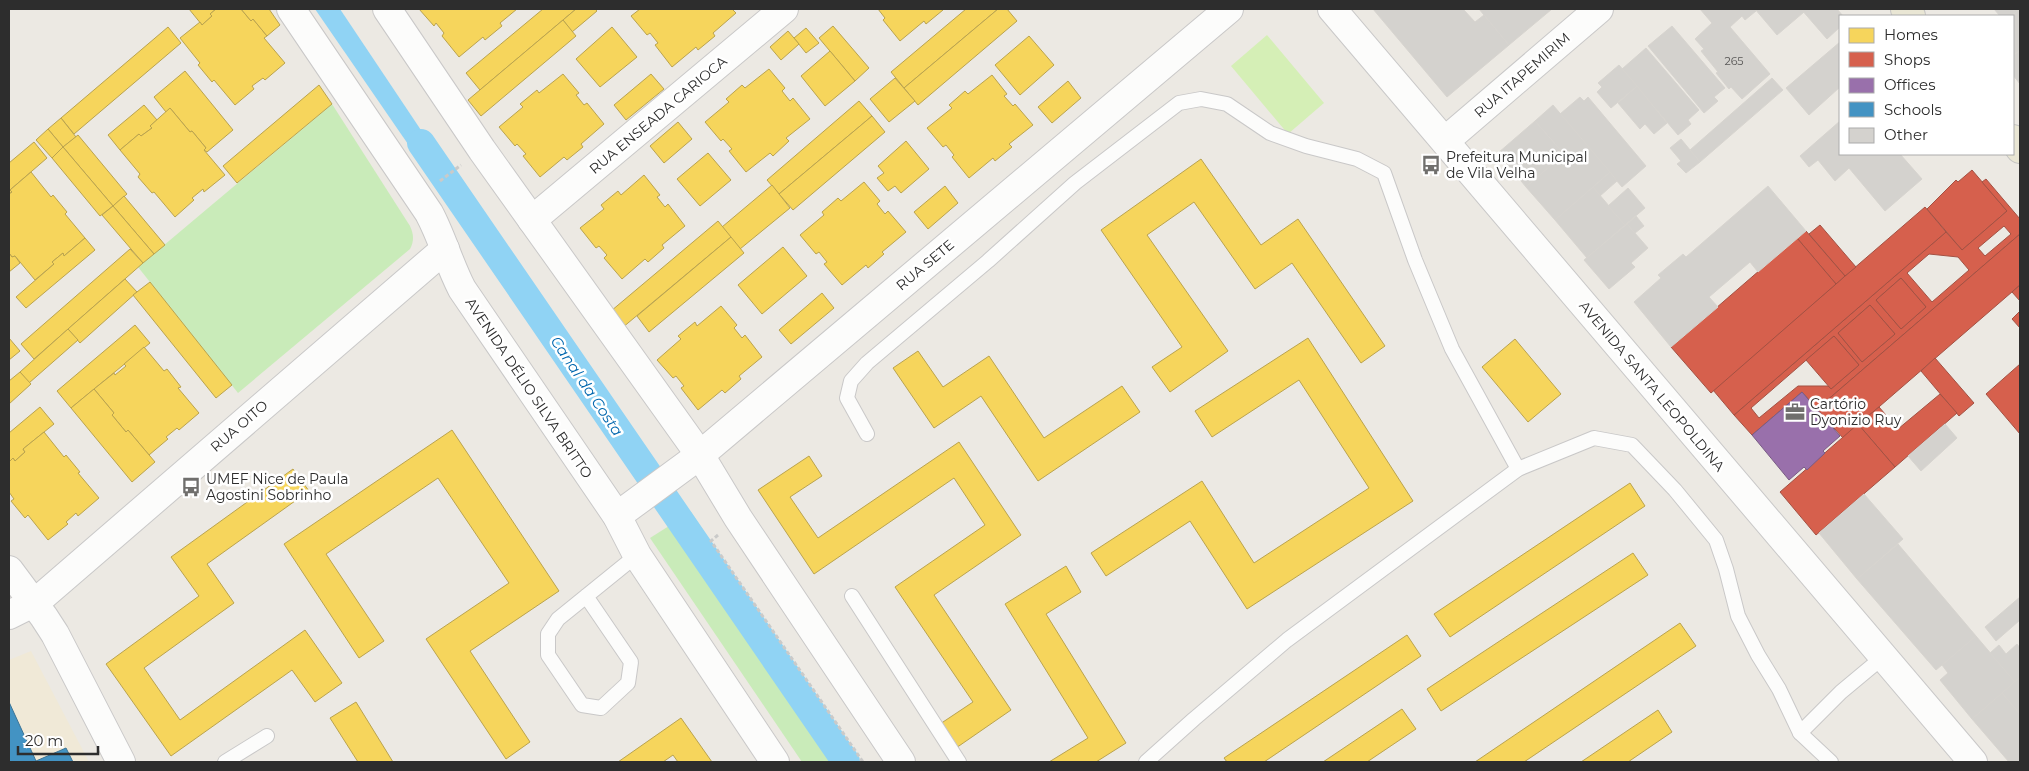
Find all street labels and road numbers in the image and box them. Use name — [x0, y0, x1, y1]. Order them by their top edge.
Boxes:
street label: RUA ITAPEMIRIM — [1470, 28, 1574, 122]
street label: RUA ENSEADA CARIOCA — [586, 52, 731, 178]
street label: RUA SETE — [892, 236, 958, 294]
street label: AVENIDA DÉLIO SILVA BRITTO — [462, 294, 596, 482]
street label: AVENIDA SANTA LEOPOLDINA — [1575, 297, 1729, 476]
street label: RUA OITO — [207, 396, 272, 456]

